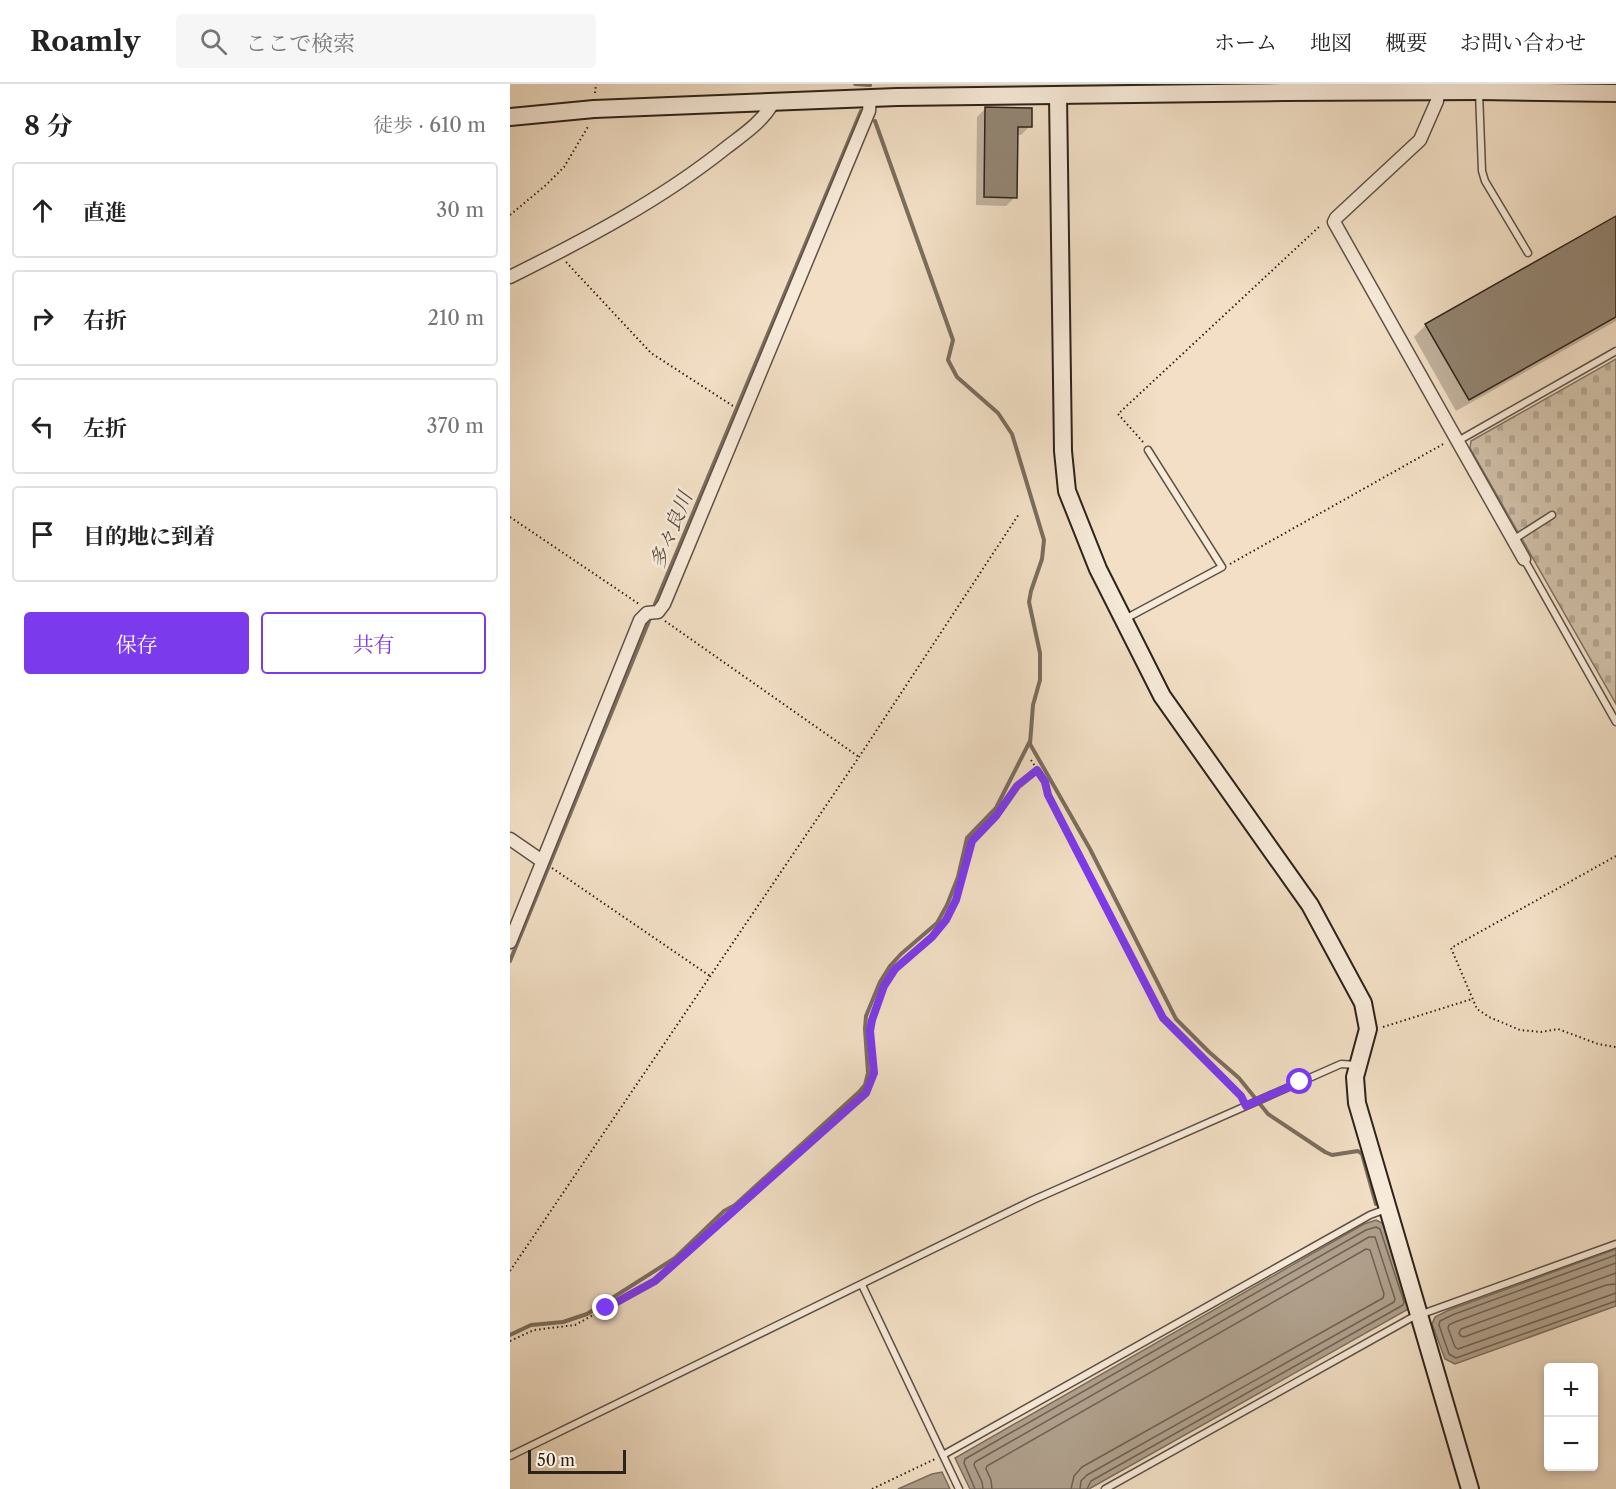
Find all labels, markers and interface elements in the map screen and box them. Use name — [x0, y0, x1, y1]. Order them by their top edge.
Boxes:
search box — [176, 14, 596, 68]
text: Roamly — [30, 24, 140, 58]
icon: search — [197, 25, 230, 58]
text: ここで検索 — [245, 30, 355, 57]
text: ホーム — [1214, 30, 1277, 55]
text: 地図 — [1310, 30, 1352, 55]
text: 概要 — [1385, 30, 1427, 55]
text: お問い合わせ — [1460, 30, 1586, 55]
text: 8 分 — [24, 110, 73, 142]
text: 徒歩 · 610 m — [373, 113, 486, 137]
icon: ahead — [26, 194, 59, 227]
text: 30 m — [436, 198, 484, 222]
text: 直進 — [83, 199, 127, 226]
icon: right — [26, 302, 59, 335]
text: 210 m — [427, 306, 484, 330]
text: 右折 — [83, 307, 127, 334]
icon: left — [26, 410, 59, 443]
text: 370 m — [427, 414, 484, 438]
text: 左折 — [83, 415, 127, 442]
water label: 多々良川 — [645, 487, 698, 572]
icon: arrive — [26, 518, 59, 551]
text: 目的地に到着 — [83, 523, 215, 550]
button: 保存 — [24, 612, 249, 674]
button: 共有 — [261, 612, 486, 674]
route start — [1286, 1068, 1312, 1094]
route end — [592, 1294, 618, 1320]
map controls — [1544, 1363, 1598, 1471]
button: + — [1544, 1363, 1598, 1417]
button: − — [1544, 1417, 1598, 1471]
scale bar — [528, 1447, 626, 1474]
text: 50 m — [537, 1450, 575, 1470]

